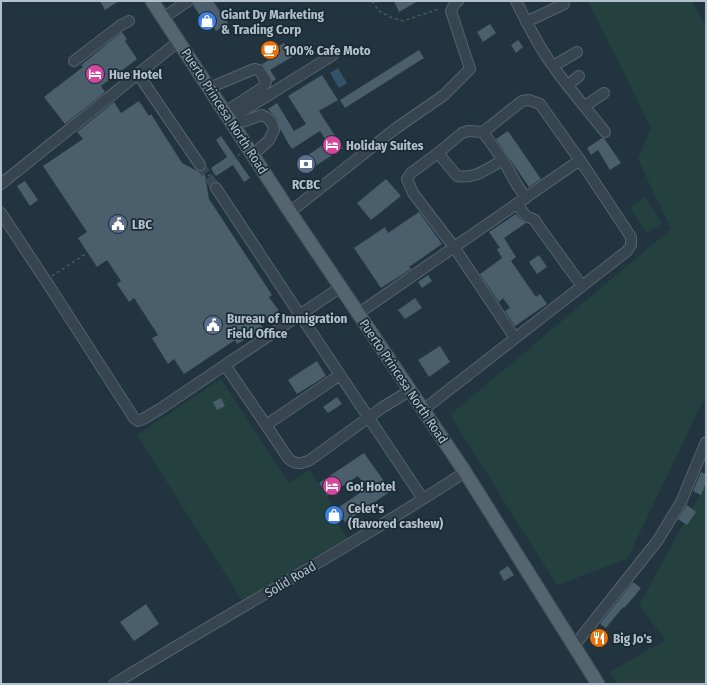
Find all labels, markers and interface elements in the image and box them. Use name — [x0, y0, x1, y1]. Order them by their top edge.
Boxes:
place label: Giant Dy Marketing & Trading Corp — [221, 7, 325, 37]
shop icon: Giant Dy Marketing & Trading Corp — [196, 10, 218, 32]
cafe icon: 100% Cafe Moto — [259, 39, 281, 61]
place label: 100% Cafe Moto — [284, 43, 371, 58]
street label: Puerto Princesa North Road — [178, 46, 271, 177]
hotel icon: Hue Hotel — [84, 63, 106, 85]
place label: Hue Hotel — [109, 67, 163, 82]
hotel icon: Holiday Suites — [321, 134, 343, 156]
place label: Holiday Suites — [346, 138, 424, 153]
bank icon: RCBC — [295, 153, 317, 175]
place label: RCBC — [292, 177, 320, 192]
public building icon: LBC — [107, 213, 129, 235]
place label: LBC — [132, 217, 152, 232]
place label: Bureau of Immigration Field Office — [227, 311, 348, 341]
public building icon: Bureau of Immigration Field Office — [202, 314, 224, 336]
street label: Puerto Princesa North Road — [356, 316, 451, 446]
hotel icon: Go! Hotel — [321, 475, 343, 497]
place label: Go! Hotel — [346, 479, 396, 494]
place label: Celet's (flavored cashew) — [348, 501, 443, 531]
shop icon: Celet's (flavored cashew) — [323, 504, 345, 526]
street label: Solid Road — [262, 558, 319, 601]
restaurant icon: Big Jo's — [588, 627, 610, 649]
place label: Big Jo's — [613, 631, 652, 646]

